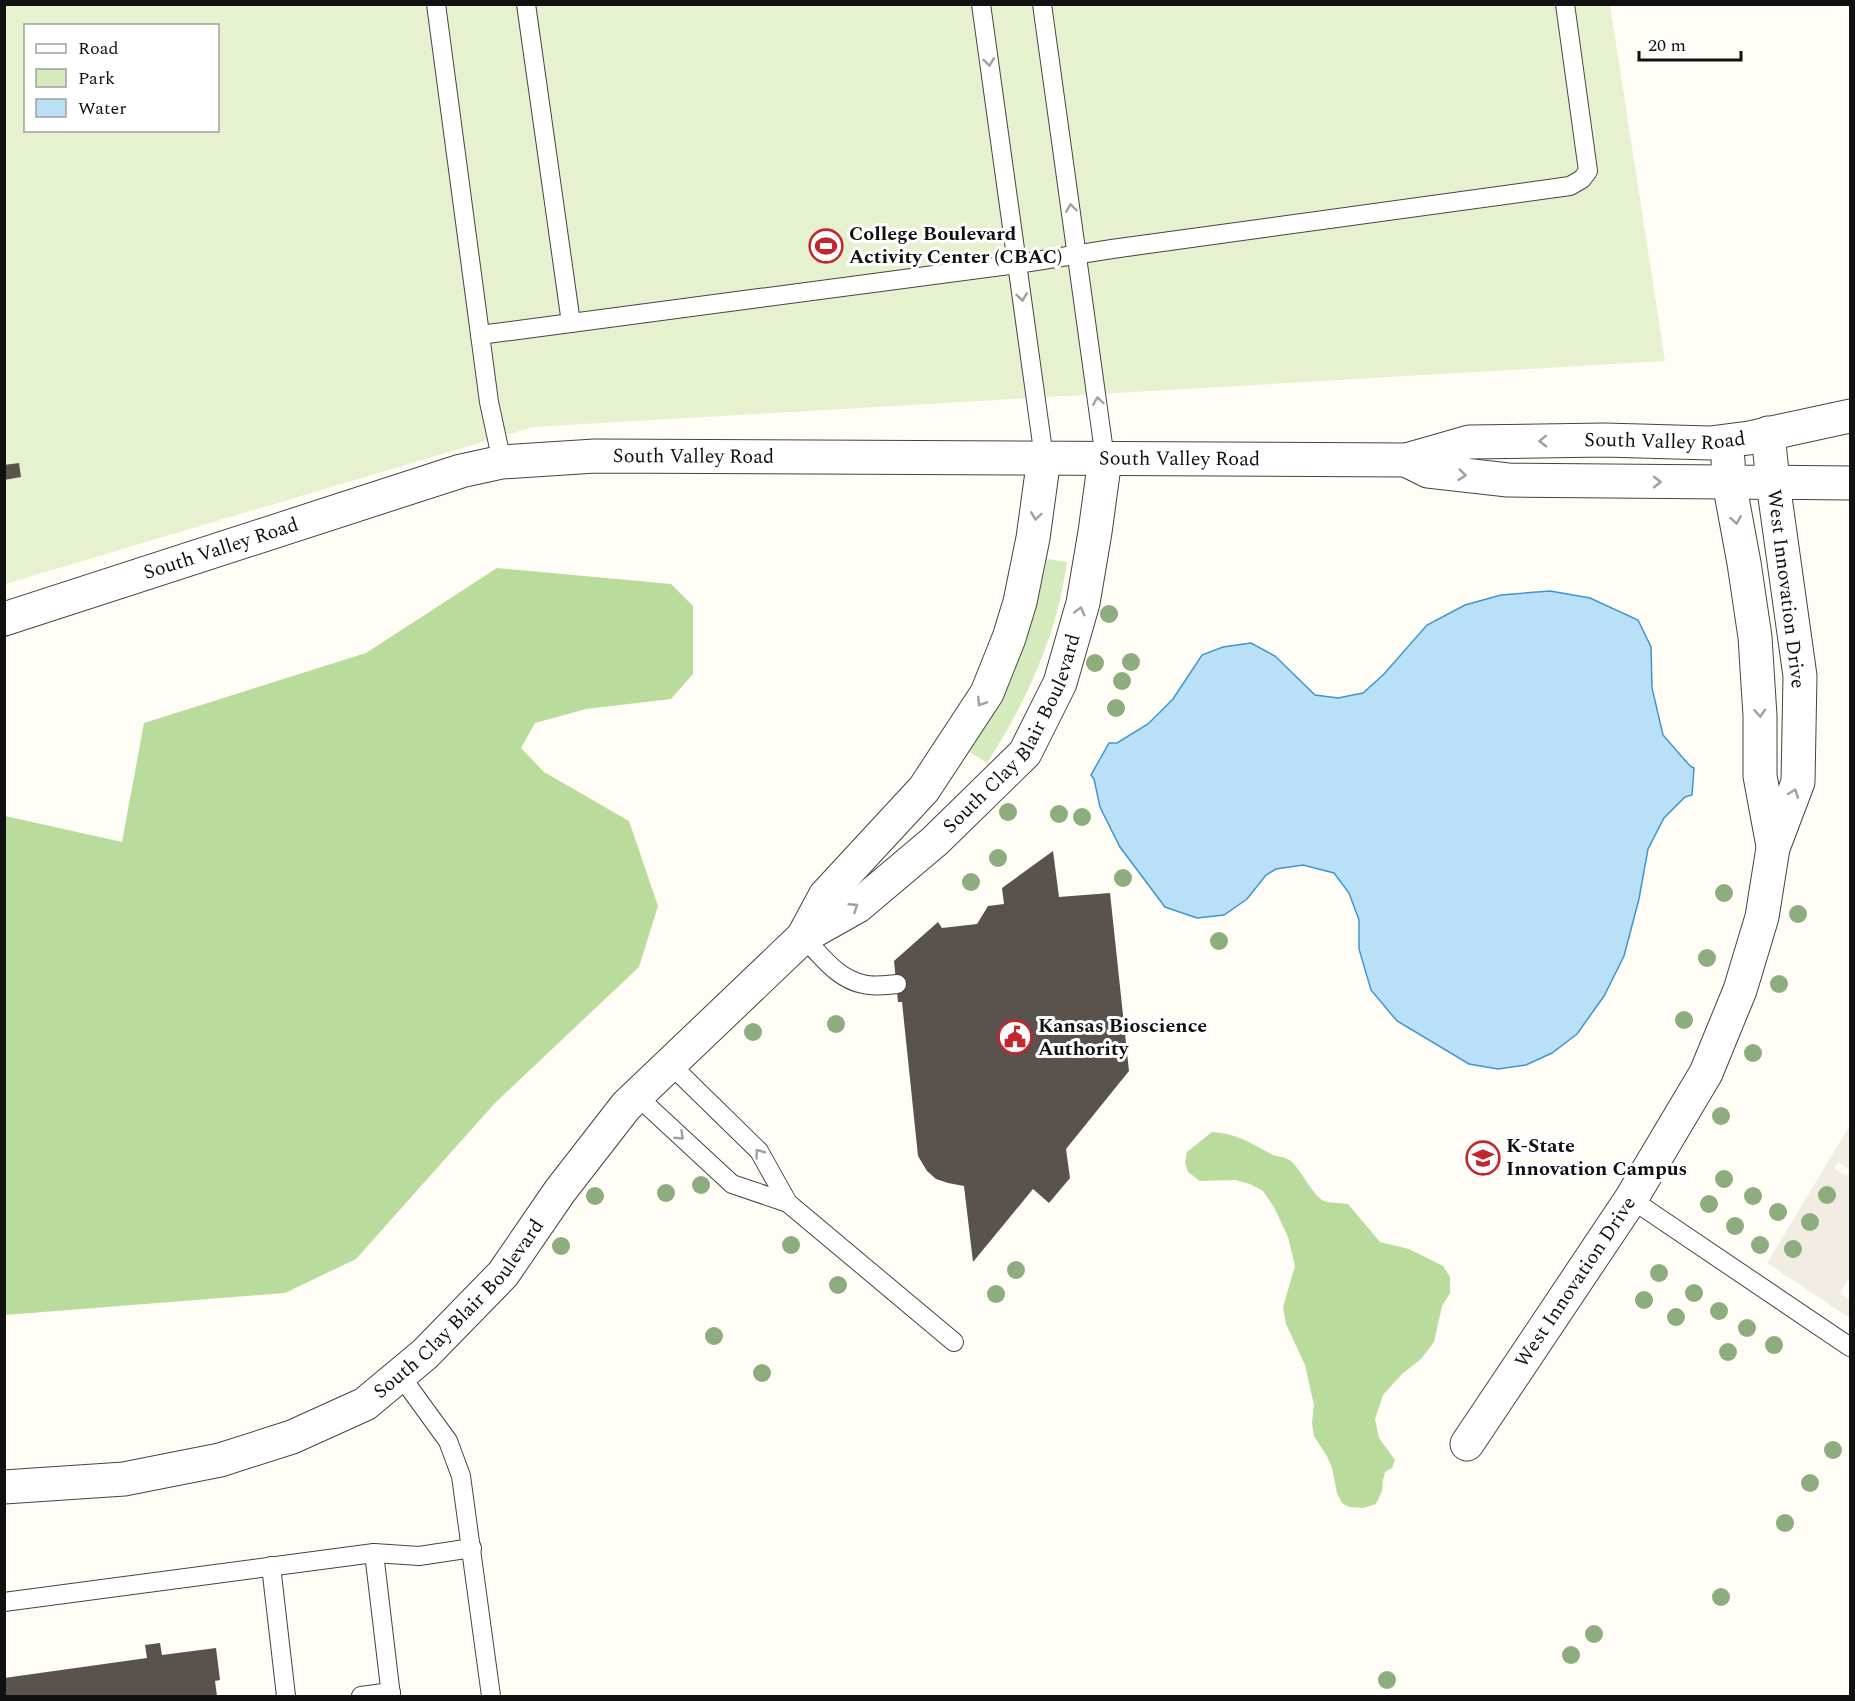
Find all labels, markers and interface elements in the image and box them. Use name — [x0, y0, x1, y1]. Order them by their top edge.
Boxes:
legend — [24, 24, 219, 132]
scale bar — [1639, 24, 1741, 62]
text: 20 m — [1648, 32, 1686, 59]
text: Road — [78, 35, 119, 62]
one-way arrow — [982, 58, 994, 67]
text: Park — [78, 65, 115, 92]
text: Water — [78, 95, 126, 122]
one-way arrow — [1065, 203, 1077, 212]
place label: College Boulevard Activity Center (CBAC) — [849, 219, 1062, 272]
sports icon: College Boulevard Activity Center (CBAC) — [808, 228, 844, 264]
one-way arrow — [1015, 293, 1027, 302]
one-way arrow — [1092, 396, 1104, 405]
street label: South Valley Road — [1584, 424, 1747, 458]
one-way arrow — [1538, 434, 1547, 447]
street label: South Valley Road — [613, 441, 774, 472]
street label: South Valley Road — [1099, 443, 1260, 474]
one-way arrow — [1457, 468, 1467, 481]
one-way arrow — [1652, 476, 1661, 488]
street label: West Innovation Drive — [1759, 488, 1813, 690]
street label: South Valley Road — [139, 510, 302, 588]
one-way arrow — [1031, 512, 1043, 521]
one-way arrow — [1729, 515, 1742, 525]
one-way arrow — [1073, 606, 1086, 616]
street label: South Clay Blair Boulevard — [936, 630, 1088, 841]
one-way arrow — [977, 696, 989, 706]
one-way arrow — [1753, 709, 1766, 718]
one-way arrow — [1786, 788, 1799, 799]
one-way arrow — [848, 903, 858, 915]
place label: Kansas Bioscience Authority — [1038, 1011, 1207, 1064]
public building icon: Kansas Bioscience Authority — [997, 1019, 1033, 1055]
one-way arrow — [673, 1128, 684, 1139]
place label: K-State Innovation Campus — [1506, 1131, 1687, 1184]
school or university icon: K-State Innovation Campus — [1465, 1140, 1501, 1176]
one-way arrow — [755, 1148, 766, 1159]
street label: West Innovation Drive — [1507, 1190, 1644, 1374]
street label: South Clay Blair Boulevard — [367, 1213, 551, 1406]

